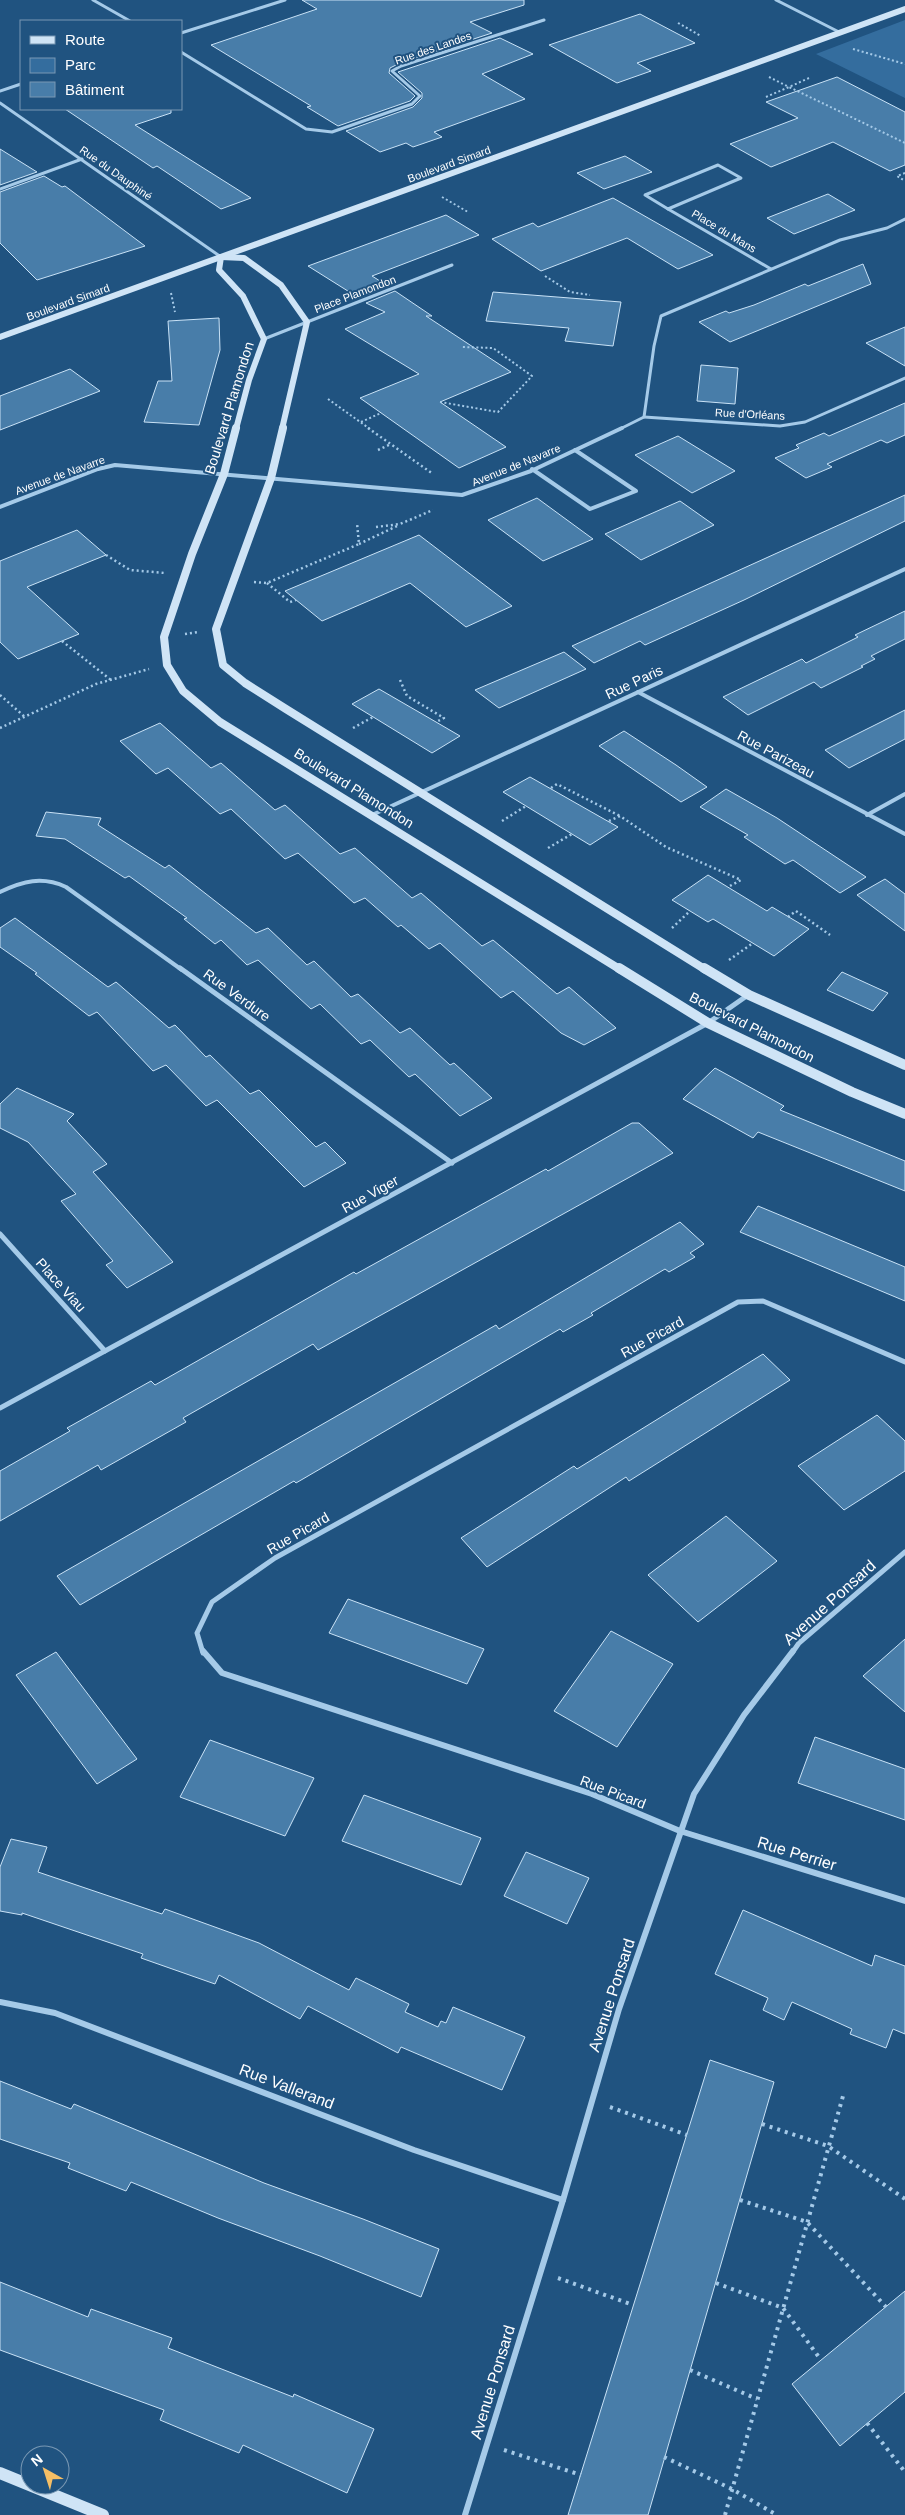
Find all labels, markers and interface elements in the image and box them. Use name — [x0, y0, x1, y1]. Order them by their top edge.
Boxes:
legend — [20, 20, 182, 110]
street label: Rue des Landes — [393, 29, 473, 67]
text: Route — [65, 31, 105, 48]
text: Parc — [65, 56, 96, 73]
text: Bâtiment — [65, 81, 125, 98]
street label: Boulevard Simard — [406, 143, 492, 185]
street label: Rue du Dauphiné — [77, 144, 155, 202]
street label: Place du Mans — [690, 207, 759, 255]
street label: Place Plamondon — [313, 273, 397, 315]
street label: Boulevard Simard — [25, 281, 111, 323]
street label: Boulevard Plamondon — [201, 340, 257, 476]
street label: Rue d'Orléans — [715, 406, 786, 422]
street label: Avenue de Navarre — [470, 442, 562, 488]
street label: Avenue de Navarre — [14, 453, 106, 497]
street label: Rue Paris — [603, 662, 665, 702]
street label: Rue Parizeau — [735, 727, 817, 781]
street label: Boulevard Plamondon — [291, 745, 417, 831]
street label: Rue Verdure — [200, 965, 274, 1025]
street label: Boulevard Plamondon — [687, 989, 817, 1065]
street label: Rue Viger — [339, 1172, 401, 1216]
street label: Place Viau — [33, 1255, 89, 1315]
street label: Rue Picard — [618, 1313, 686, 1361]
street label: Rue Picard — [264, 1509, 332, 1557]
street label: Avenue Ponsard — [780, 1557, 879, 1648]
street label: Rue Picard — [578, 1772, 648, 1812]
street label: Rue Perrier — [755, 1833, 839, 1874]
street label: Avenue Ponsard — [585, 1936, 638, 2054]
street label: Rue Vallerand — [237, 2061, 337, 2112]
street label: Avenue Ponsard — [467, 2323, 518, 2441]
north arrow — [20, 2445, 70, 2495]
text: N — [28, 2450, 46, 2469]

